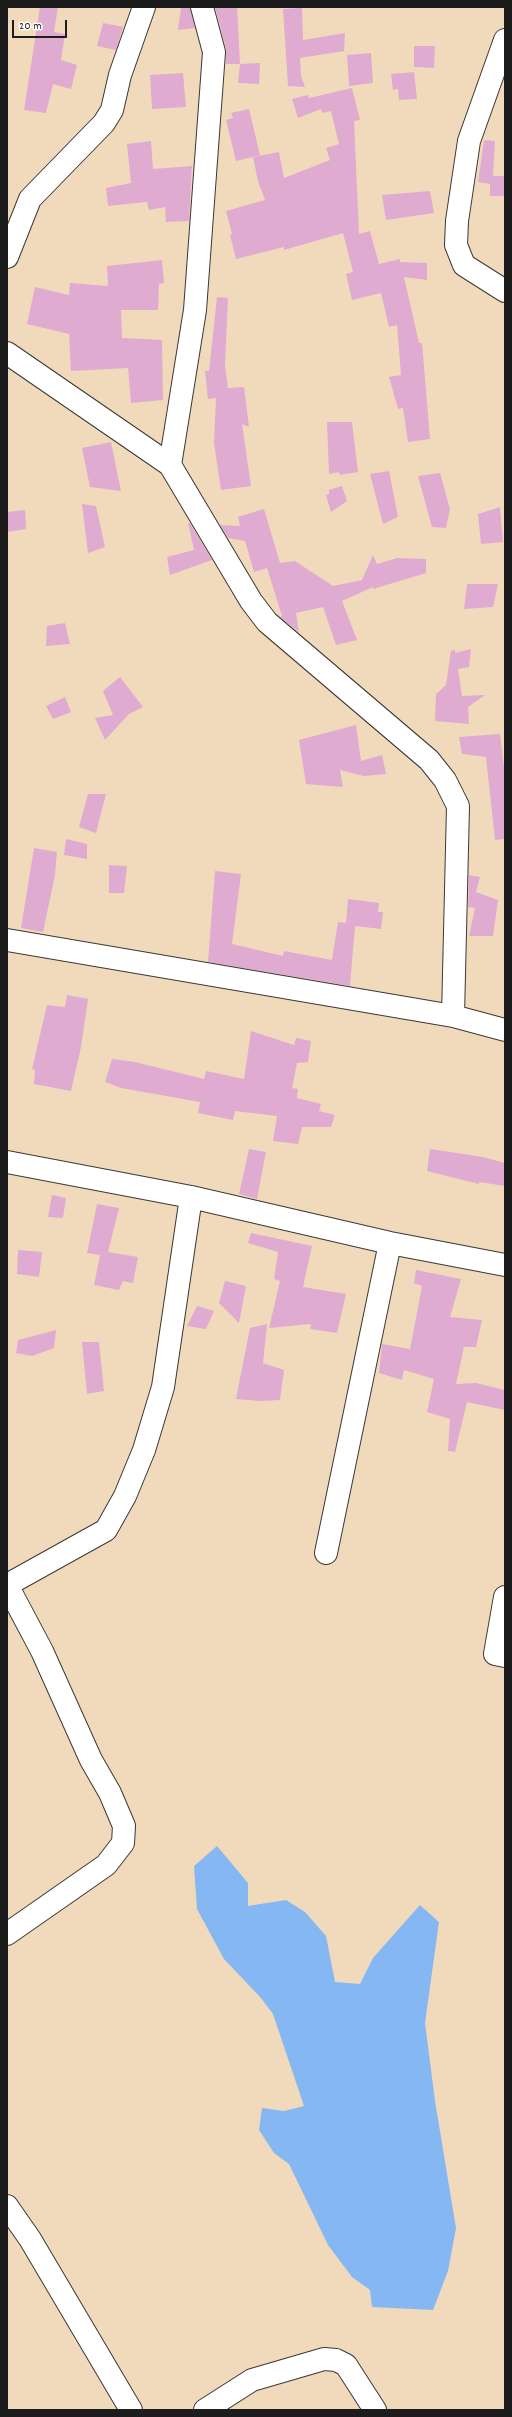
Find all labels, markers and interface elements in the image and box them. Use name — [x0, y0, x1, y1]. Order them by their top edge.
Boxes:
scale bar — [14, 12, 69, 38]
text: 20 m — [19, 18, 42, 35]

